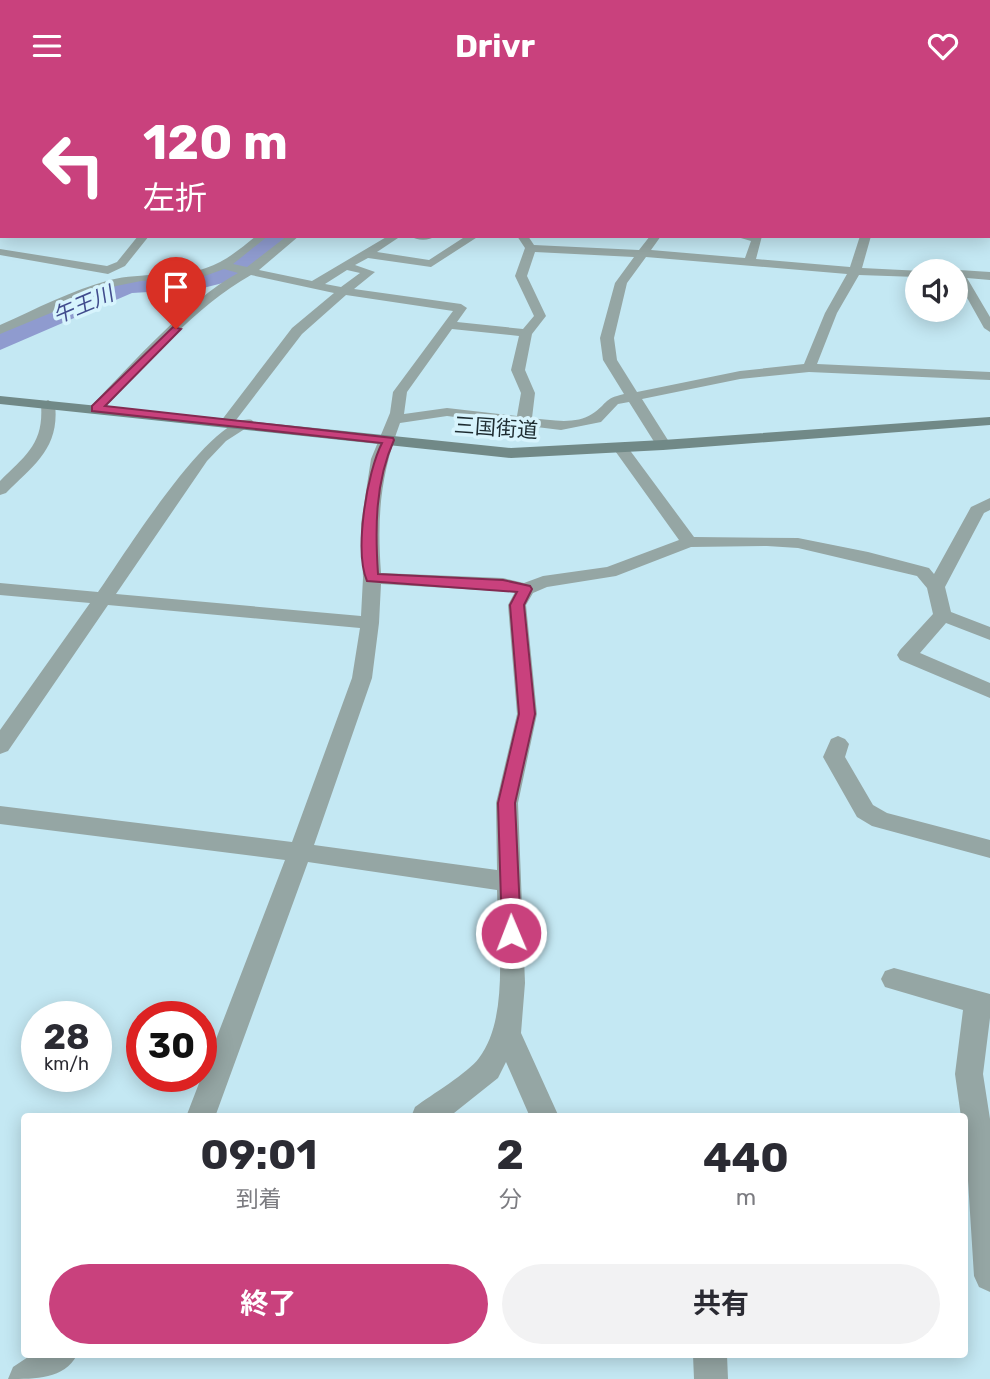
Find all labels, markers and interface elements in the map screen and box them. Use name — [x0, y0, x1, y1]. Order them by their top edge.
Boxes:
icon: menu — [28, 27, 66, 65]
text: Drivr — [455, 27, 535, 65]
icon: heart — [924, 27, 962, 65]
text: 120 m — [143, 113, 288, 171]
icon: left — [28, 119, 119, 210]
text: 左折 — [143, 179, 207, 217]
pin — [146, 257, 206, 329]
map controls — [905, 259, 968, 322]
button: sound — [905, 259, 968, 322]
icon: arrive — [157, 268, 195, 306]
water label: 午王川 — [49, 280, 119, 328]
street label: 三国街道 — [453, 412, 539, 443]
position arrow — [474, 896, 548, 970]
speed limit sign: 30 — [126, 1001, 217, 1092]
text: 28 — [43, 1016, 90, 1058]
text: km/h — [44, 1053, 89, 1075]
text: 09:01 — [200, 1130, 317, 1180]
text: 2 — [496, 1130, 524, 1180]
text: 440 — [703, 1133, 789, 1183]
text: m — [736, 1183, 756, 1211]
text: 到着 — [236, 1185, 282, 1213]
text: 分 — [499, 1185, 522, 1213]
button: 終了 — [49, 1264, 488, 1344]
button: 共有 — [502, 1264, 940, 1344]

